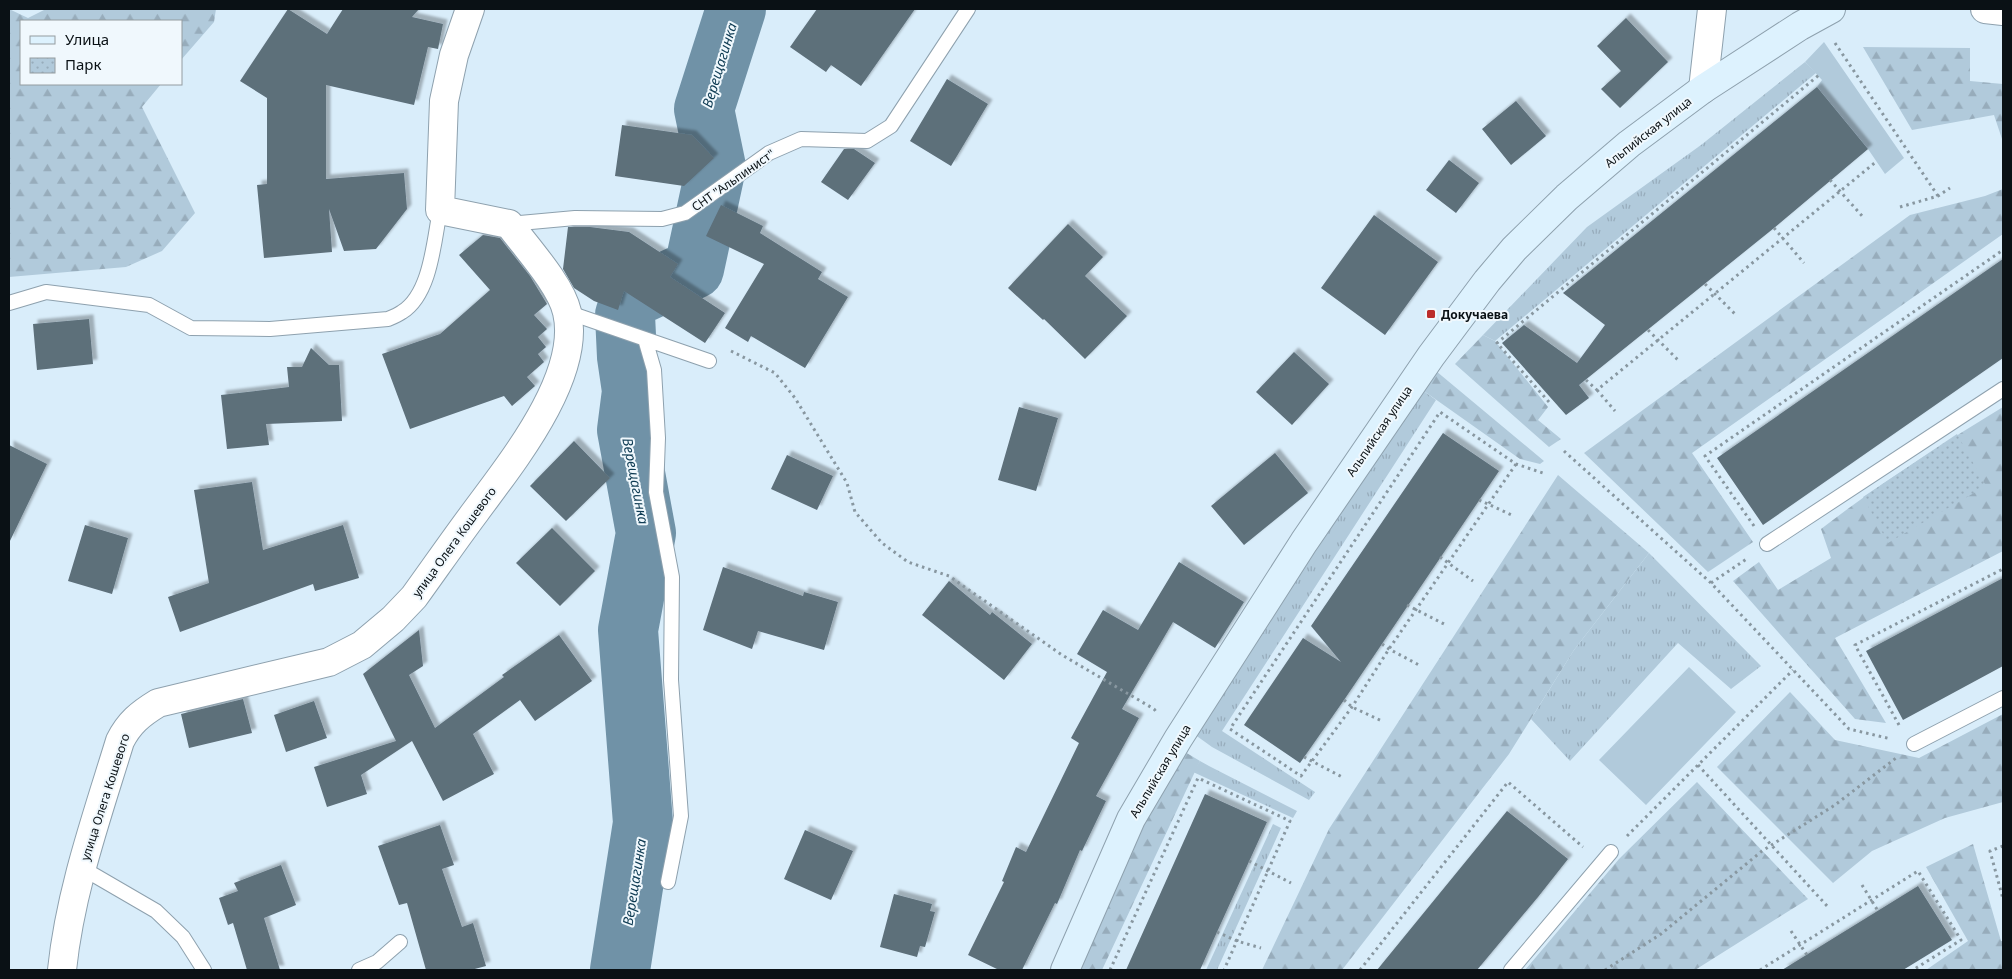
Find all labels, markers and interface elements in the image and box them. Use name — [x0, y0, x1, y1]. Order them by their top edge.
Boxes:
legend — [20, 20, 182, 85]
water label: Верещагинка — [697, 20, 741, 110]
text: Улица — [65, 29, 109, 49]
text: Парк — [65, 54, 101, 74]
street label: Альпийская улица — [1601, 93, 1695, 171]
street label: СНТ "Альпинист" — [688, 145, 778, 215]
place label: Докучаева — [1441, 306, 1508, 323]
marker: Докучаева — [1425, 308, 1437, 320]
street label: Альпийская улица — [1342, 382, 1416, 480]
water label: Верещагинка — [618, 436, 654, 526]
street label: улица Олега Кошевого — [408, 483, 500, 601]
street label: Альпийская улица — [1125, 721, 1195, 821]
street label: улица Олега Кошевого — [76, 731, 134, 863]
water label: Верещагинка — [618, 837, 650, 927]

